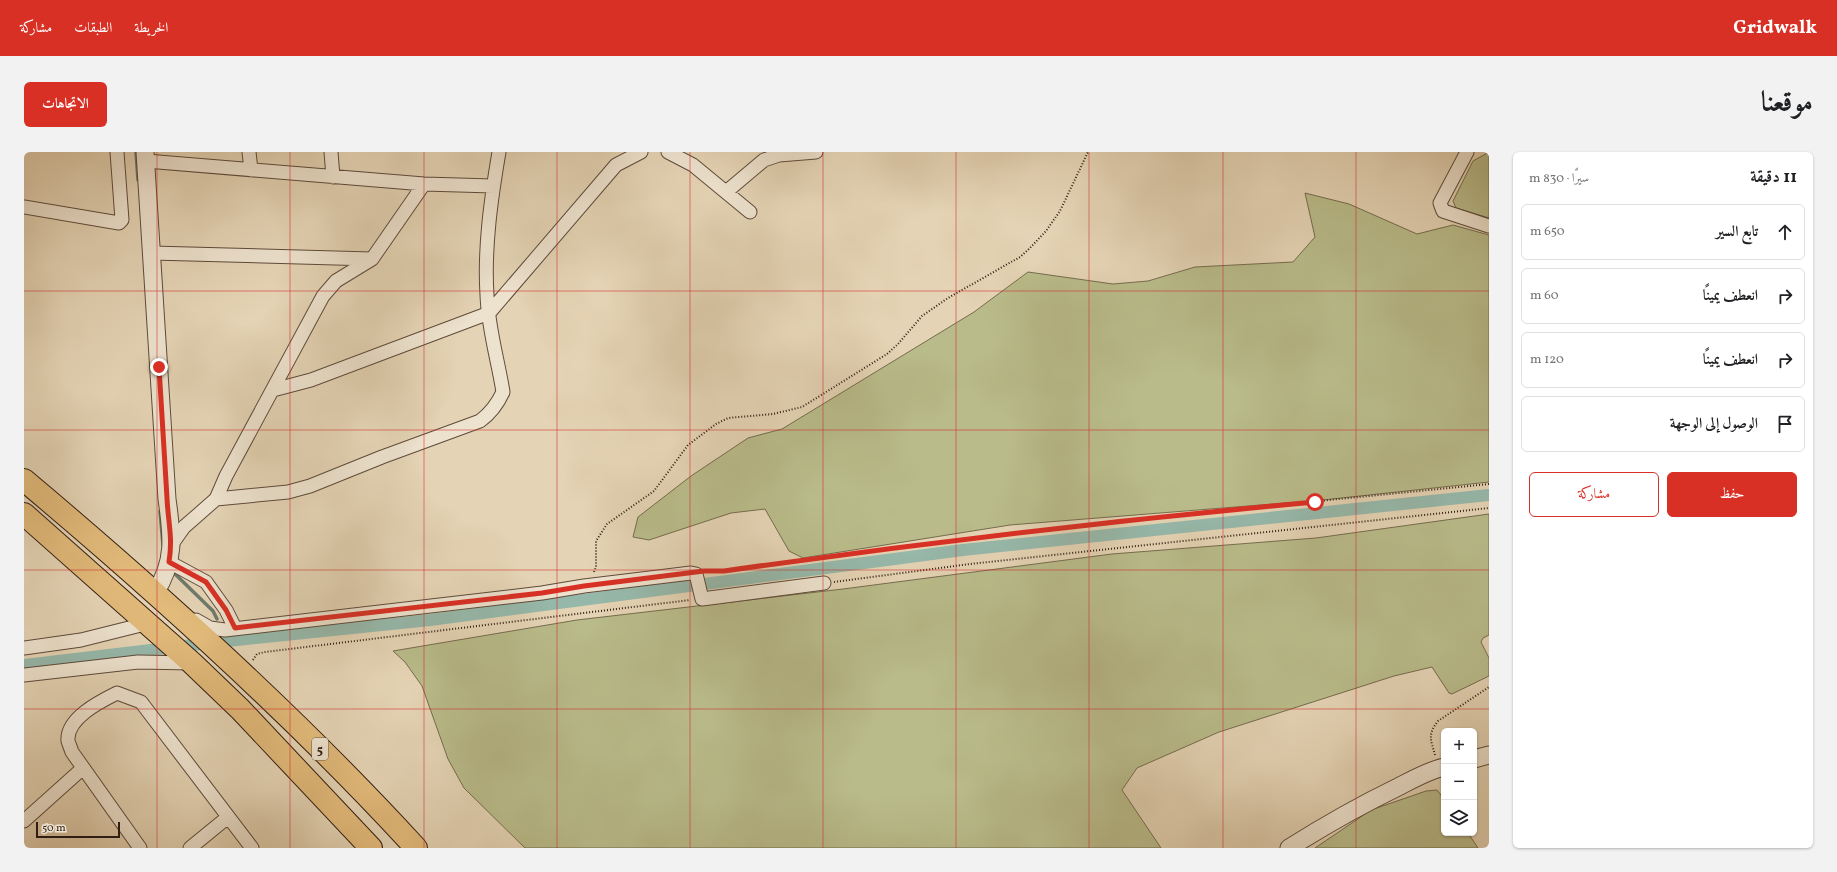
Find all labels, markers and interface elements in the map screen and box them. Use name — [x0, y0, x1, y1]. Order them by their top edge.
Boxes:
text: Gridwalk — [1733, 15, 1817, 41]
text: مشاركة — [20, 19, 52, 38]
text: الطبقات — [74, 19, 112, 38]
text: الخريطة — [134, 19, 168, 38]
button: الاتجاهات — [24, 82, 107, 127]
text: موقعنا — [1761, 84, 1813, 123]
text: 11 دقيقة — [1750, 166, 1797, 189]
text: سيرًا · 830 m — [1529, 170, 1589, 188]
icon: ahead — [1774, 221, 1796, 243]
text: تابع السير — [1716, 222, 1758, 243]
text: 650 m — [1530, 223, 1565, 241]
icon: right — [1774, 285, 1796, 307]
text: انعطف يمينًا — [1703, 286, 1758, 307]
text: 60 m — [1530, 287, 1559, 305]
icon: right — [1774, 349, 1796, 371]
text: انعطف يمينًا — [1703, 350, 1758, 371]
text: 120 m — [1530, 351, 1564, 369]
route end — [150, 358, 168, 376]
icon: arrive — [1774, 413, 1796, 435]
text: الوصول إلى الوجهة — [1670, 414, 1758, 435]
button: مشاركة — [1529, 472, 1659, 517]
button: حفظ — [1667, 472, 1797, 517]
route start — [1306, 493, 1324, 511]
map controls — [1441, 728, 1477, 836]
button: + — [1441, 728, 1477, 764]
road number: 5 — [312, 738, 328, 760]
button: − — [1441, 764, 1477, 800]
button: layers — [1441, 800, 1477, 836]
scale bar — [36, 820, 120, 839]
text: 50 m — [42, 821, 66, 836]

